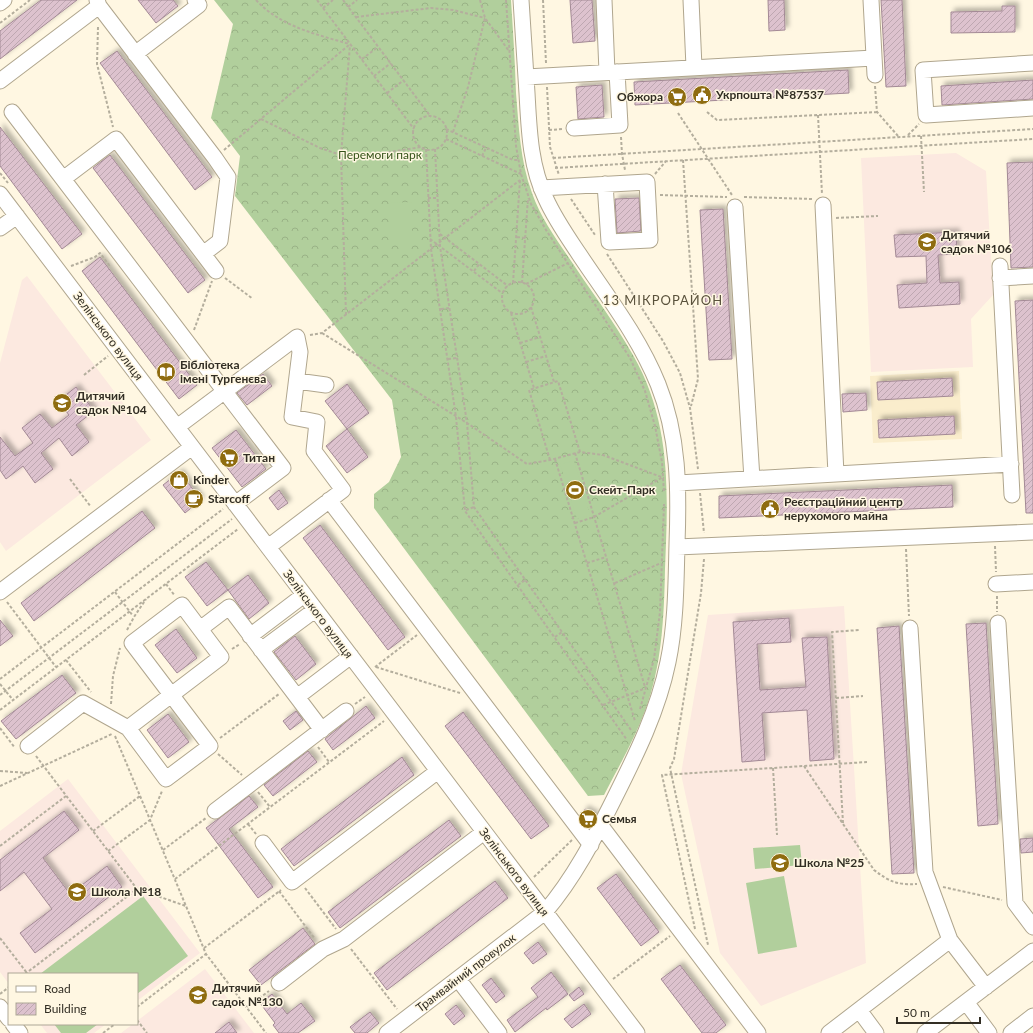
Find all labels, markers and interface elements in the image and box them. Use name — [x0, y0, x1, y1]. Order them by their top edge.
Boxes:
public building icon: Укрпошта №87537 — [691, 84, 713, 106]
supermarket icon: Обжора — [666, 86, 688, 108]
place label: Укрпошта №87537 — [715, 87, 824, 102]
place label: Обжора — [617, 89, 663, 104]
park label: Перемоги парк — [338, 147, 423, 162]
place label: Дитячий садок №106 — [941, 227, 1012, 256]
school or university icon: Дитячий садок №106 — [916, 231, 938, 253]
street label: Зелінського вулиця — [70, 288, 147, 383]
district label: 13 МІКРОРАЙОН — [603, 292, 723, 308]
place label: Бібліотека імені Тургенєва — [180, 357, 266, 386]
library icon: Бібліотека імені Тургенєва — [155, 361, 177, 383]
place label: Дитячий садок №104 — [76, 388, 147, 417]
school or university icon: Дитячий садок №104 — [51, 392, 73, 414]
supermarket icon: Титан — [218, 447, 240, 469]
place label: Титан — [243, 450, 275, 465]
shop icon: Kinder — [168, 469, 190, 491]
place label: Kinder — [193, 472, 229, 487]
sports icon: Скейт-Парк — [564, 479, 586, 501]
place label: Скейт-Парк — [589, 482, 656, 497]
cafe icon: Starcoff — [183, 488, 205, 510]
place label: Starcoff — [208, 491, 251, 506]
place label: Реєстраційний центр нерухомого майна — [784, 494, 903, 523]
public building icon: Реєстраційний центр нерухомого майна — [759, 498, 781, 520]
street label: Зелінського вулиця — [280, 566, 357, 661]
supermarket icon: Семья — [577, 808, 599, 830]
place label: Семья — [602, 811, 637, 826]
street label: Зелінського вулиця — [476, 824, 553, 919]
school or university icon: Школа №25 — [769, 852, 791, 874]
place label: Школа №25 — [794, 855, 864, 870]
school or university icon: Школа №18 — [66, 881, 88, 903]
place label: Школа №18 — [91, 884, 161, 899]
street label: Трамвайний провулок — [413, 930, 519, 1015]
legend — [8, 973, 138, 1025]
place label: Дитячий садок №130 — [212, 980, 283, 1009]
text: Road — [44, 981, 71, 996]
school or university icon: Дитячий садок №130 — [187, 984, 209, 1006]
scale bar — [897, 999, 980, 1025]
text: Building — [44, 1001, 87, 1016]
text: 50 m — [903, 1005, 930, 1020]

